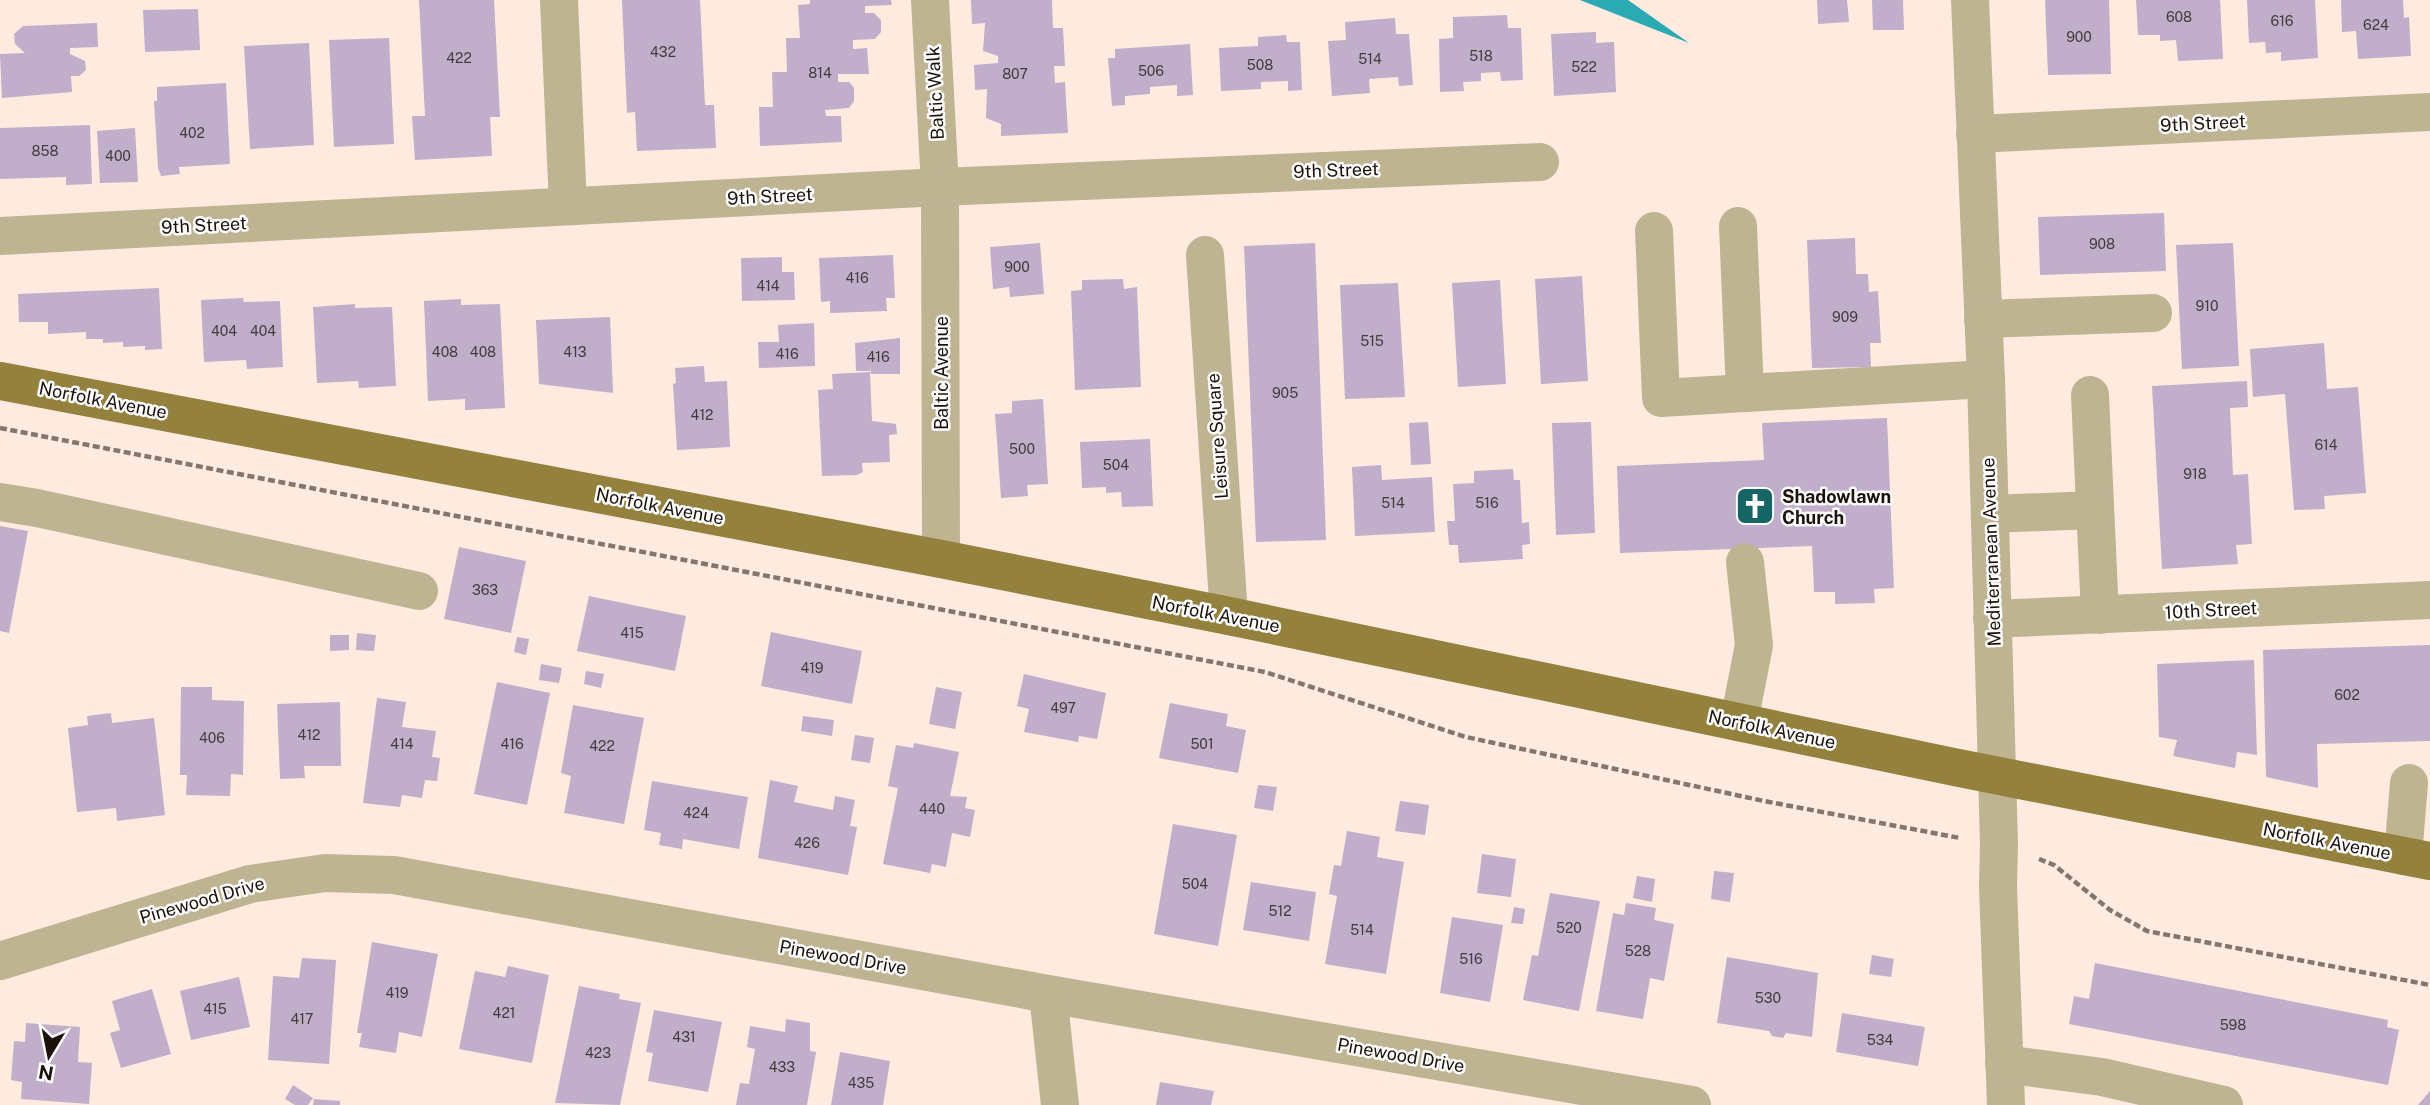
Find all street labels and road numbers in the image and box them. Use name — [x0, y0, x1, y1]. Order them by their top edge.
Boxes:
street label: Baltic Walk — [922, 46, 948, 140]
street label: 9th Street — [2160, 110, 2246, 136]
street label: 9th Street — [1293, 158, 1379, 182]
street label: 9th Street — [727, 183, 813, 209]
street label: 9th Street — [161, 212, 247, 238]
street label: Baltic Avenue — [931, 316, 952, 430]
street label: Leisure Square — [1202, 372, 1232, 500]
street label: Norfolk Avenue — [37, 377, 169, 423]
street label: Mediterranean Avenue — [1977, 457, 2005, 647]
street label: Norfolk Avenue — [594, 483, 726, 529]
street label: Norfolk Avenue — [1150, 591, 1282, 637]
street label: 10th Street — [2164, 597, 2258, 623]
street label: Norfolk Avenue — [1706, 705, 1838, 753]
street label: Norfolk Avenue — [2261, 818, 2393, 864]
street label: Pinewood Drive — [137, 872, 267, 928]
street label: Pinewood Drive — [778, 935, 908, 979]
street label: Pinewood Drive — [1336, 1033, 1466, 1077]

